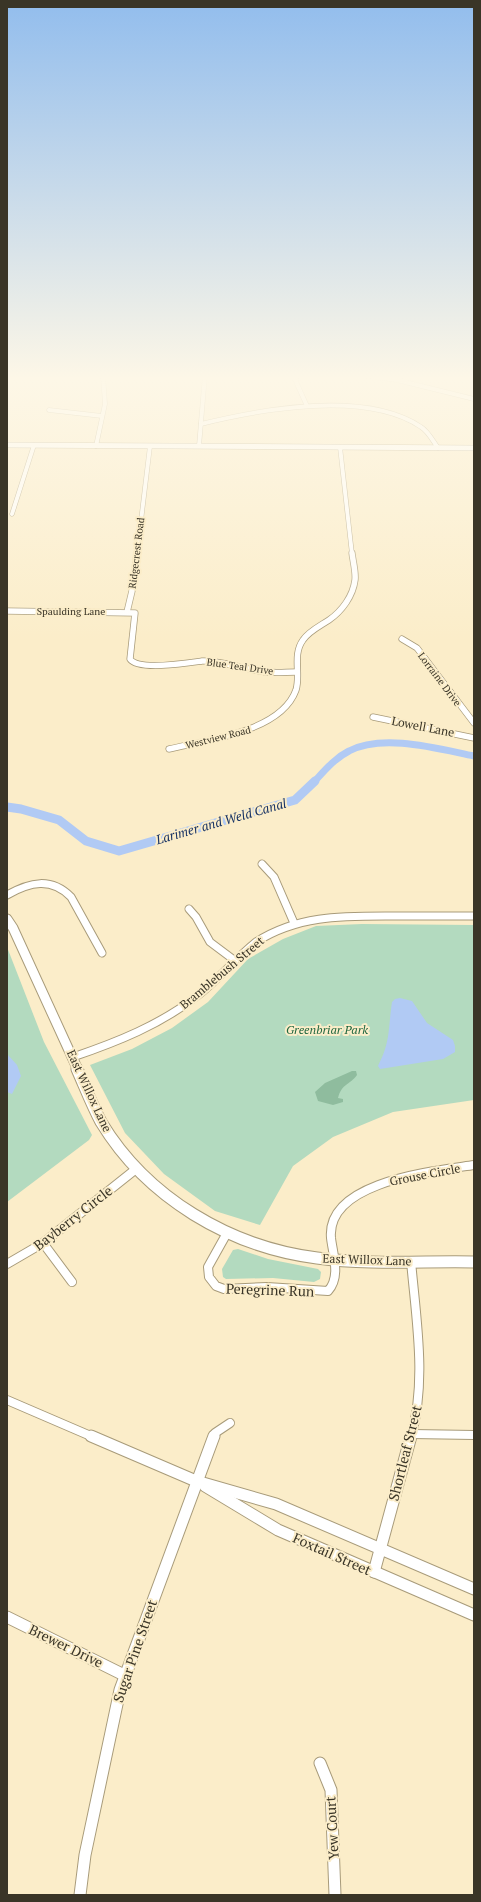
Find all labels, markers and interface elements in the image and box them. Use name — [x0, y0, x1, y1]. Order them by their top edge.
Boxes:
street label: Ridgecrest Road — [126, 516, 147, 589]
street label: Spaulding Lane — [37, 605, 105, 618]
street label: Lorraine Drive — [415, 650, 464, 709]
street label: Blue Teal Drive — [206, 655, 274, 678]
street label: Lowell Lane — [390, 713, 456, 740]
street label: Westview Road — [184, 723, 253, 752]
water label: Larimer and Weld Canal — [153, 794, 289, 849]
street label: Bramblebush Street — [177, 933, 267, 1012]
park label: Greenbriar Park — [286, 1022, 368, 1037]
street label: East Willox Lane — [64, 1047, 115, 1134]
street label: Grouse Circle — [388, 1160, 462, 1189]
street label: Bayberry Circle — [29, 1181, 116, 1254]
street label: East Willox Lane — [322, 1250, 412, 1269]
street label: Peregrine Run — [226, 1278, 315, 1301]
street label: Shortleaf Street — [383, 1402, 426, 1503]
street label: Foxtail Street — [290, 1528, 375, 1580]
street label: Sugar Pine Street — [108, 1596, 161, 1705]
street label: Brewer Drive — [26, 1619, 106, 1672]
street label: Yew Court — [320, 1795, 343, 1860]

